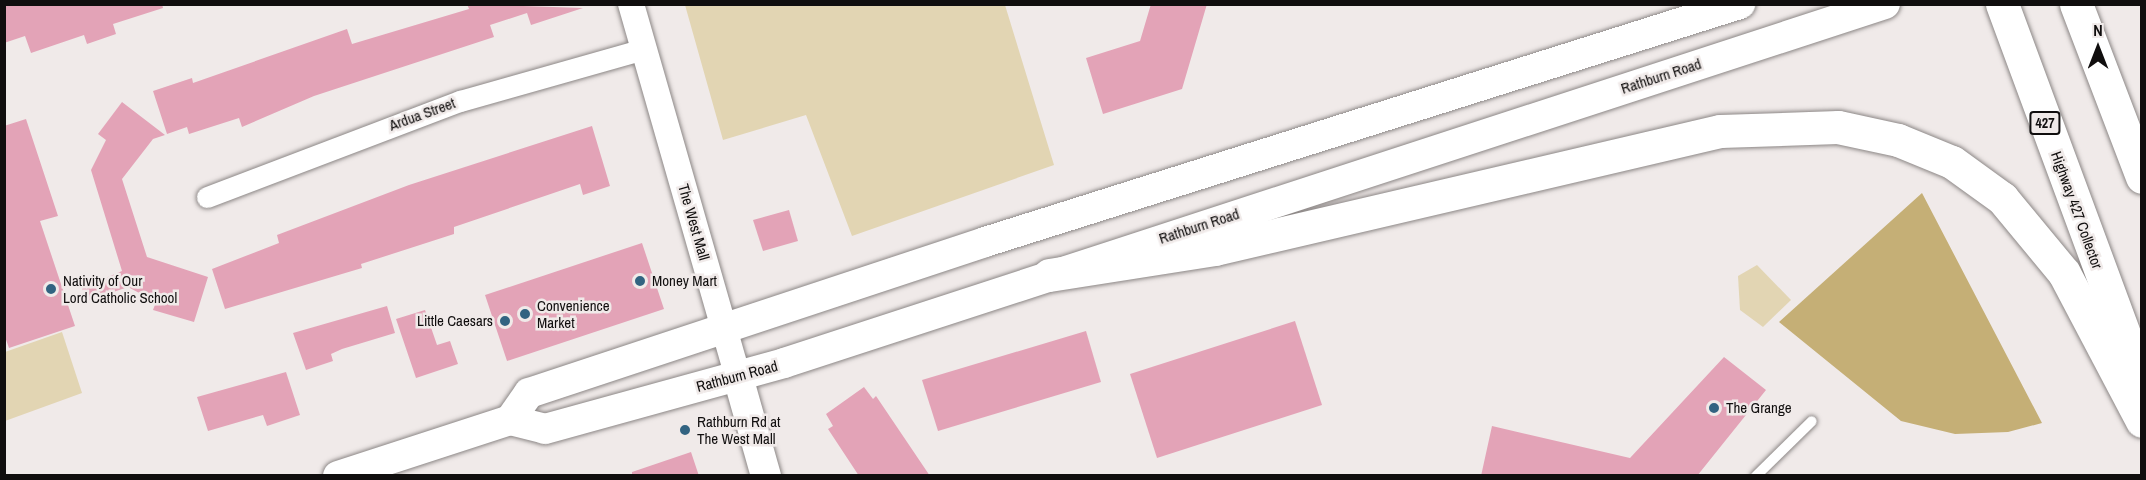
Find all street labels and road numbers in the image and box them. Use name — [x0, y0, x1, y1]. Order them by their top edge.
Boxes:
street label: Rathburn Road — [1619, 55, 1703, 97]
street label: Ardua Street — [386, 94, 458, 134]
road number: 427 — [2028, 112, 2062, 134]
street label: Highway 427 Collector — [2047, 149, 2107, 271]
street label: The West Mall — [675, 182, 713, 262]
street label: Rathburn Road — [1157, 205, 1241, 247]
street label: Rathburn Road — [694, 357, 780, 395]

